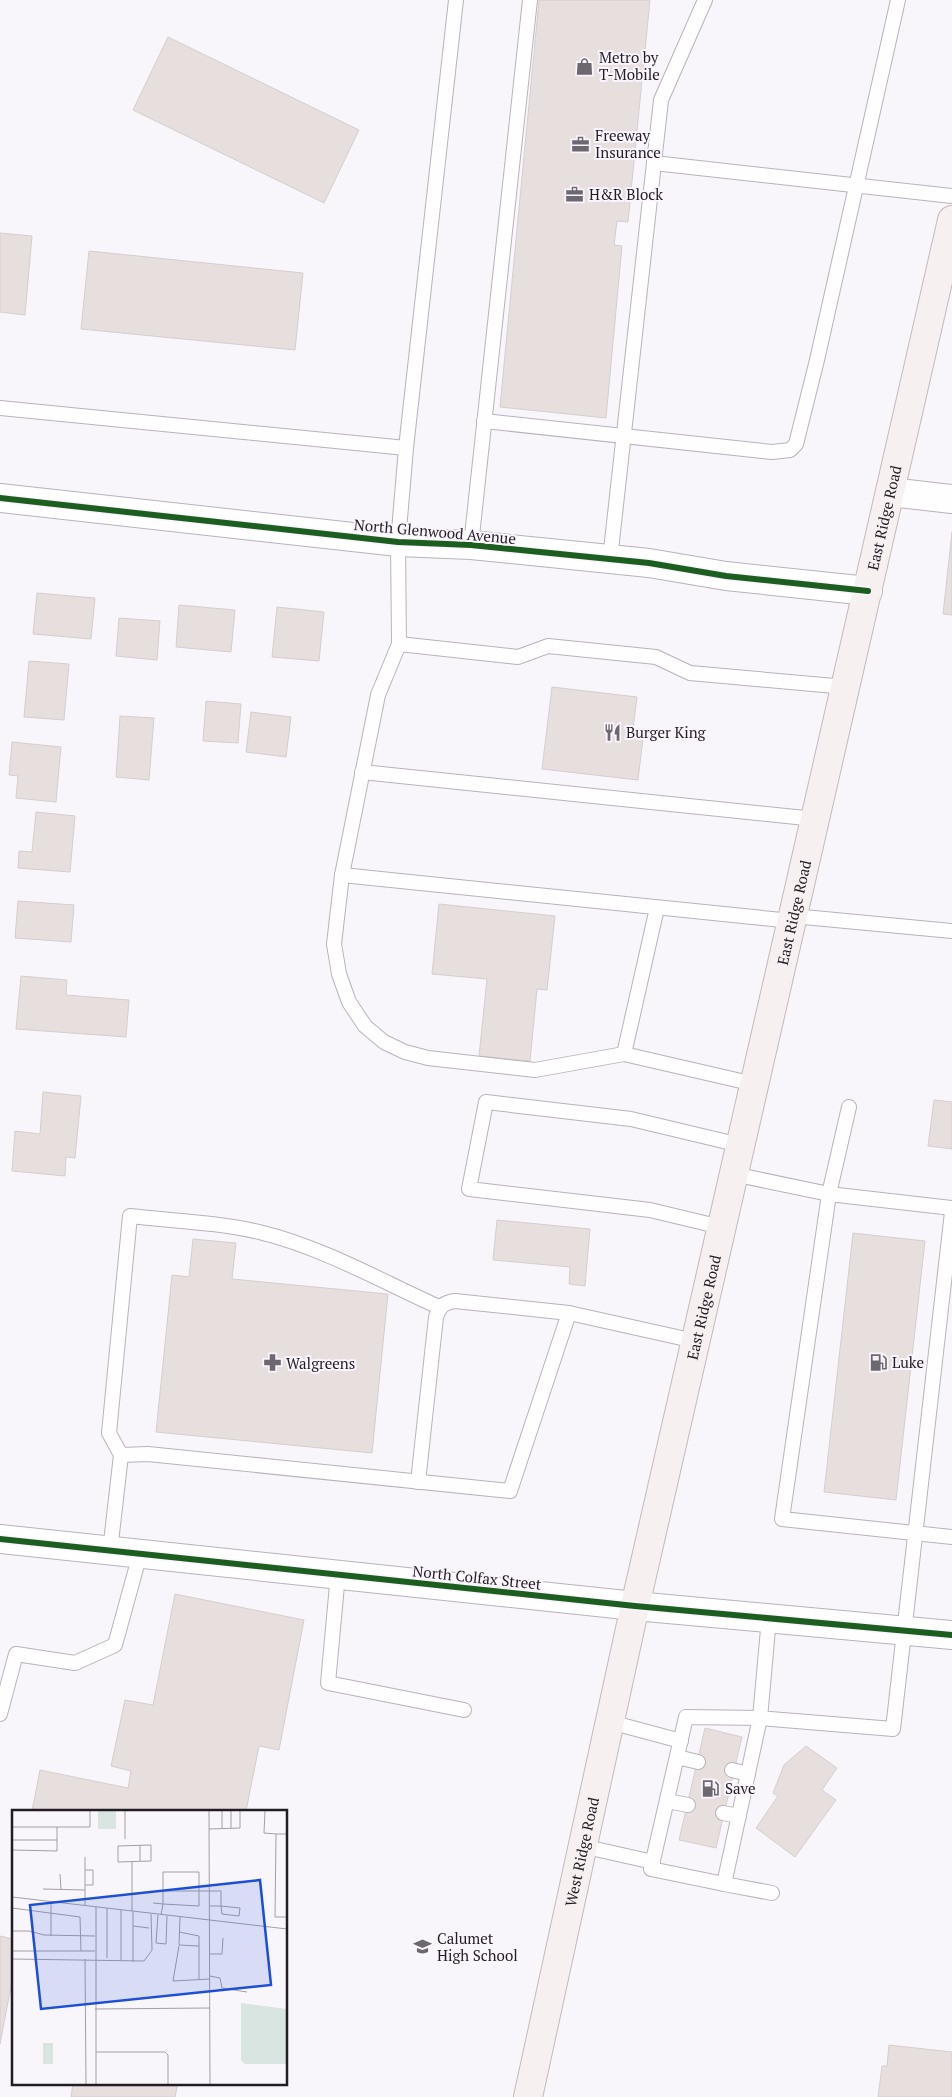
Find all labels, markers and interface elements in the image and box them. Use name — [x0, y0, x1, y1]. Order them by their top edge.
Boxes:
place label: Metro by T-Mobile — [599, 47, 660, 84]
shop icon: Metro by T-Mobile — [575, 56, 595, 76]
place label: Freeway Insurance — [595, 125, 661, 162]
office icon: Freeway Insurance — [571, 134, 591, 154]
office icon: H&R Block — [565, 184, 585, 204]
place label: H&R Block — [589, 184, 663, 204]
street label: East Ridge Road — [862, 463, 906, 572]
street label: North Glenwood Avenue — [353, 514, 517, 548]
restaurant icon: Burger King — [602, 722, 622, 742]
place label: Burger King — [626, 722, 707, 742]
street label: East Ridge Road — [772, 858, 815, 967]
street label: East Ridge Road — [682, 1253, 725, 1362]
fuel station icon: Luke — [868, 1352, 888, 1372]
place label: Luke — [892, 1352, 924, 1372]
pharmacy icon: Walgreens — [262, 1353, 282, 1373]
place label: Walgreens — [286, 1353, 355, 1373]
street label: North Colfax Street — [412, 1560, 543, 1594]
fuel station icon: Save — [701, 1778, 721, 1798]
place label: Save — [725, 1778, 756, 1798]
street label: West Ridge Road — [560, 1795, 603, 1908]
inset map — [12, 1810, 288, 2084]
place label: Calumet High School — [437, 1928, 518, 1965]
school or university icon: Calumet High School — [413, 1937, 433, 1957]

